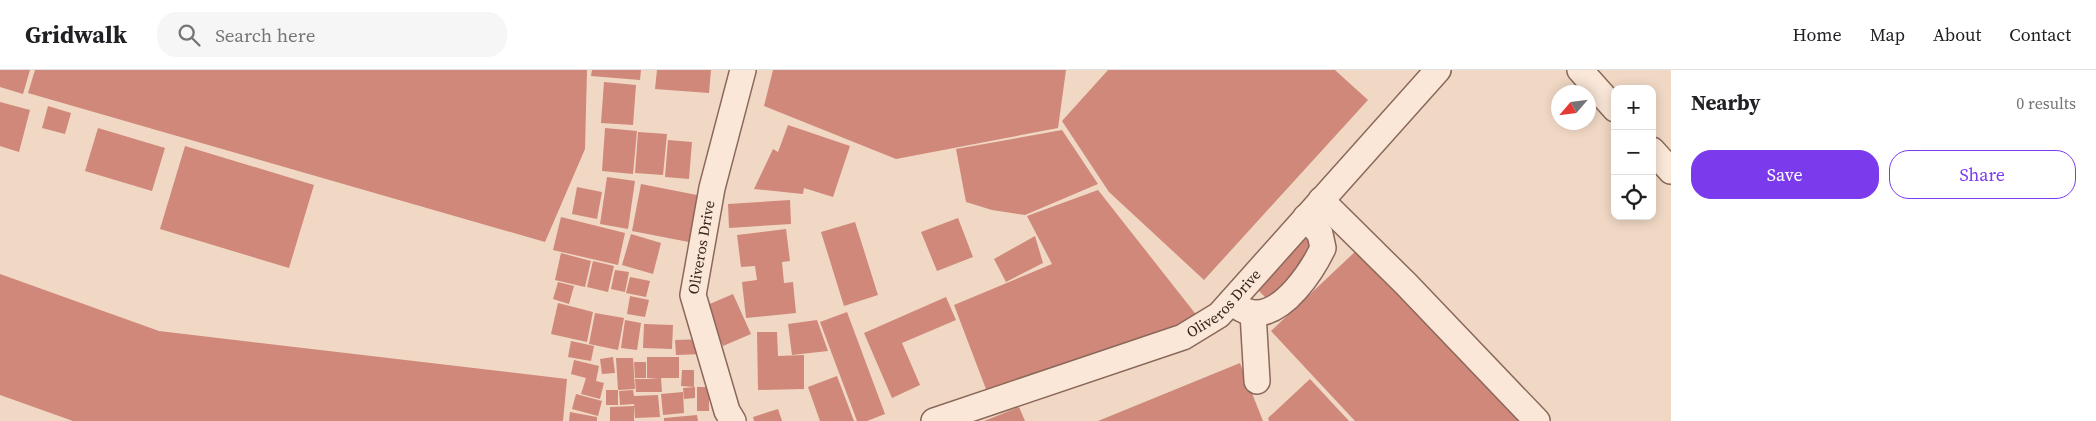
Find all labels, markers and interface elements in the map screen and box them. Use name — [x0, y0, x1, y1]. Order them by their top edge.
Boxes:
search box — [157, 12, 507, 57]
text: Gridwalk — [25, 18, 127, 51]
icon: search — [175, 21, 203, 49]
text: Search here — [215, 22, 315, 48]
text: Home — [1793, 22, 1842, 47]
text: Map — [1870, 22, 1905, 47]
text: About — [1933, 22, 1981, 47]
text: Contact — [2009, 22, 2071, 47]
north arrow — [1551, 85, 1596, 130]
map controls — [1611, 85, 1656, 220]
button: + — [1611, 85, 1656, 130]
text: Nearby — [1691, 88, 1761, 117]
text: 0 results — [2016, 92, 2076, 114]
button: − — [1611, 130, 1656, 175]
button: Save — [1691, 150, 1879, 199]
button: Share — [1889, 150, 2076, 199]
button: locate — [1611, 175, 1656, 220]
street label: Oliveros Drive — [682, 198, 720, 296]
street label: Oliveros Drive — [1182, 264, 1266, 343]

